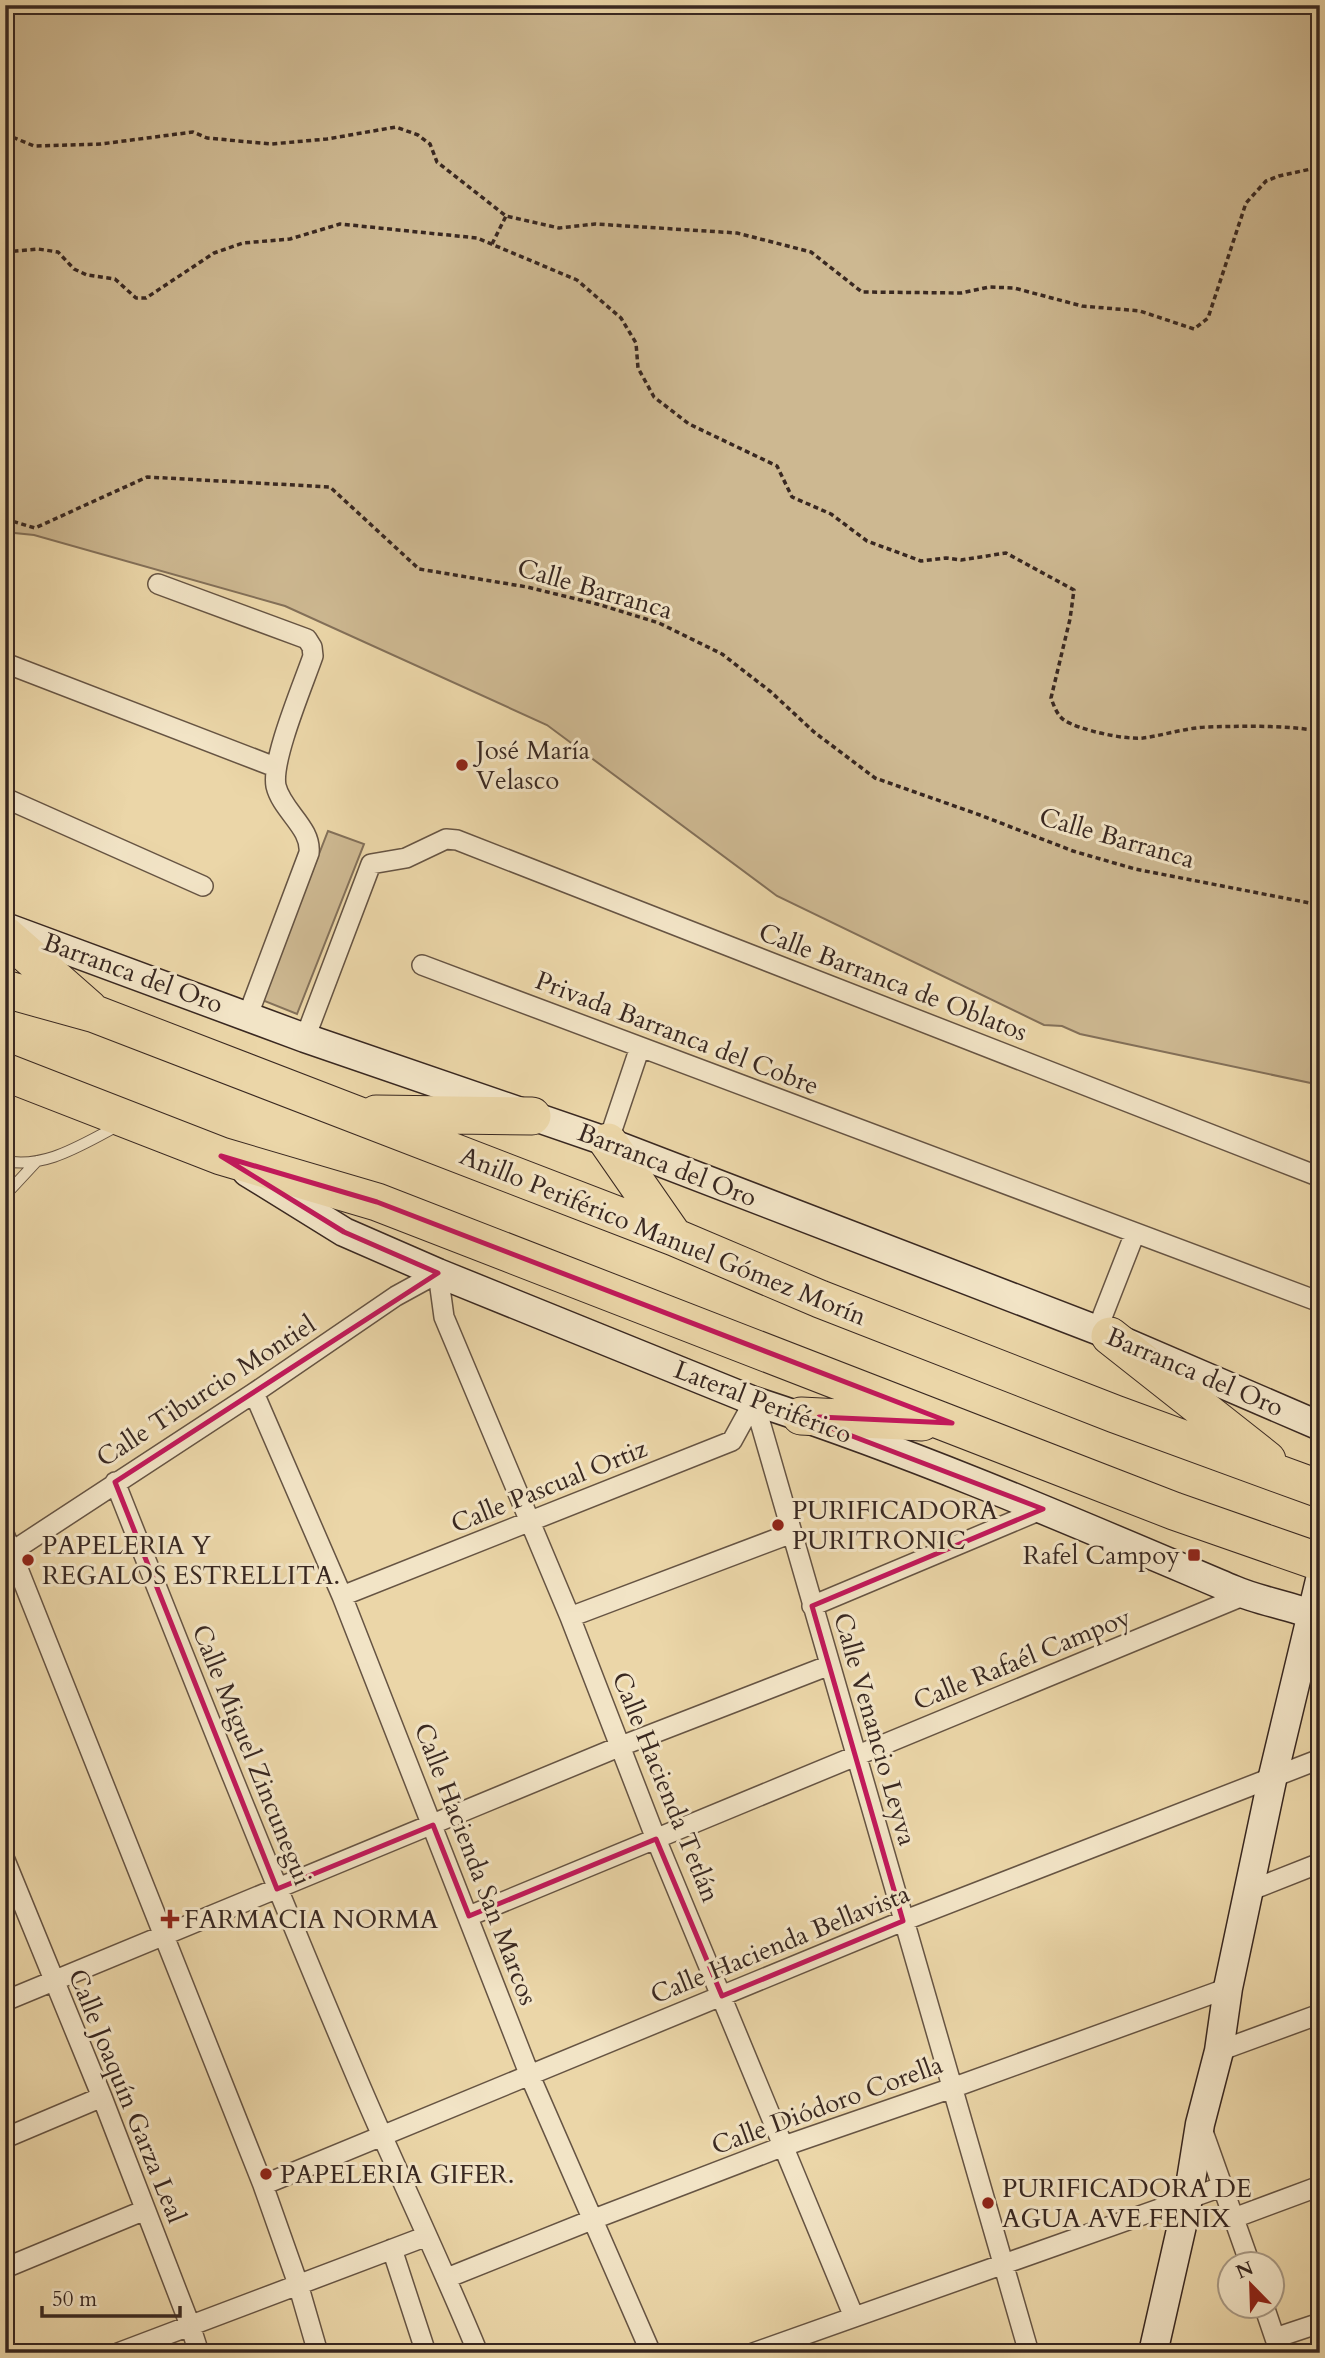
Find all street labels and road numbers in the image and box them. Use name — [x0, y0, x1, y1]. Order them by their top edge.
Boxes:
street label: Calle Barranca — [513, 550, 677, 628]
street label: Calle Barranca — [1035, 799, 1199, 877]
street label: Calle Barranca de Oblatos — [754, 915, 1032, 1049]
street label: Barranca del Oro — [38, 924, 228, 1022]
street label: Privada Barranca del Cobre — [530, 963, 824, 1103]
street label: Barranca del Oro — [572, 1115, 762, 1215]
street label: Anillo Periférico Manuel Gómez Morín — [455, 1138, 872, 1334]
street label: Calle Tiburcio Montiel — [90, 1307, 323, 1475]
street label: Barranca del Oro — [1101, 1319, 1289, 1425]
street label: Lateral Periférico — [669, 1352, 857, 1452]
street label: Calle Pascual Ortiz — [446, 1431, 653, 1541]
street label: Calle Rafaél Campoy — [908, 1599, 1136, 1719]
street label: Calle Venancio Leyva — [825, 1608, 925, 1850]
street label: Calle Miguel Zincunegui — [184, 1619, 320, 1891]
street label: Calle Hacienda Tetlán — [604, 1667, 728, 1908]
street label: Calle Hacienda San Marcos — [406, 1718, 546, 2010]
street label: Calle Hacienda Bellavista — [645, 1876, 915, 2012]
street label: Calle Joaquín Garza Leal — [60, 1964, 194, 2229]
street label: Calle Diódoro Corella — [706, 2047, 948, 2163]

